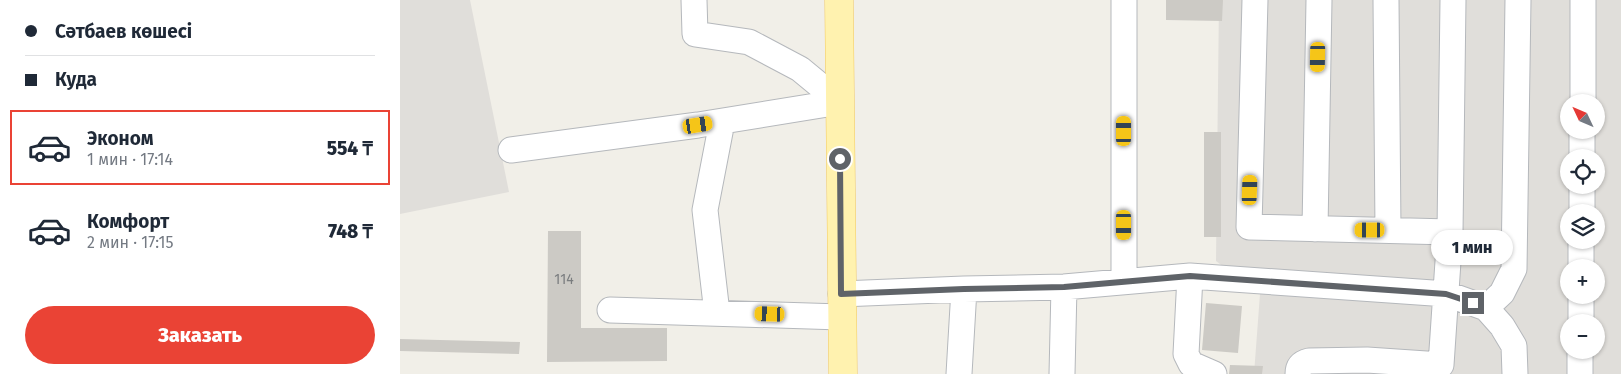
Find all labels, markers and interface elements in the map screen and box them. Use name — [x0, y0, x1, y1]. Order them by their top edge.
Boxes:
text: Сәтбаев көшесі — [55, 20, 192, 43]
car — [1310, 42, 1325, 72]
text: Куда — [55, 68, 97, 91]
north arrow — [1560, 94, 1605, 139]
map controls — [1560, 94, 1605, 359]
car — [682, 115, 713, 135]
car — [1116, 116, 1131, 146]
icon: car — [27, 125, 72, 170]
text: Эконом — [87, 127, 154, 150]
text: 554 ₸ — [327, 137, 373, 160]
route start — [829, 148, 851, 170]
button: locate — [1560, 149, 1605, 194]
text: 1 мин · 17:14 — [87, 150, 173, 169]
car — [1241, 175, 1258, 205]
button: layers — [1560, 204, 1605, 249]
icon: car — [27, 208, 72, 253]
text: Комфорт — [87, 210, 169, 233]
car — [1116, 210, 1131, 240]
text: 748 ₸ — [328, 220, 373, 243]
car — [1355, 223, 1385, 238]
callout: 1 мин — [1432, 230, 1514, 266]
text: 2 мин · 17:15 — [87, 233, 173, 252]
text: 1 мин — [1452, 238, 1492, 257]
button: + — [1560, 259, 1605, 304]
house number: 114 — [554, 271, 574, 288]
route end — [1462, 292, 1484, 314]
button: Заказать — [25, 306, 375, 364]
car — [754, 306, 785, 322]
button: − — [1560, 314, 1605, 359]

